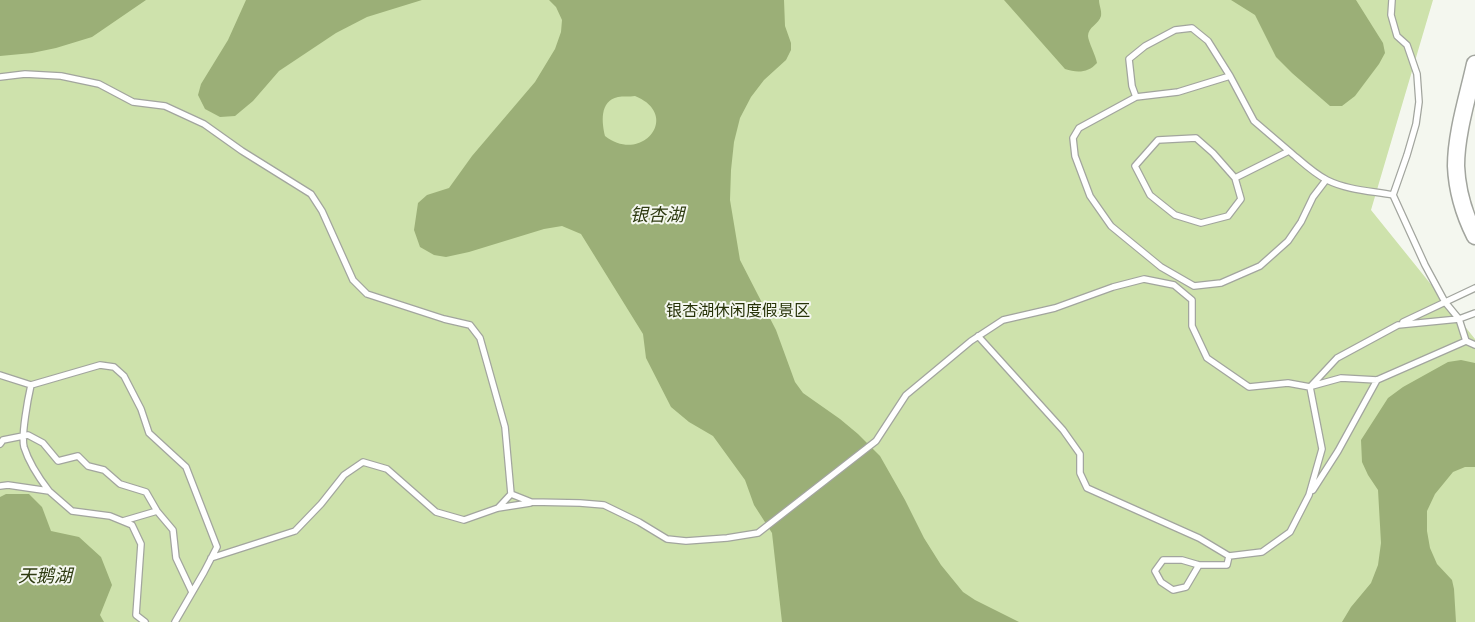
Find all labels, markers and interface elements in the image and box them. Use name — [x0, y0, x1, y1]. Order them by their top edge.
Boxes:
water label: 银杏湖 — [630, 205, 684, 227]
park label: 银杏湖休闲度假景区 — [666, 301, 810, 321]
water label: 天鹅湖 — [18, 566, 72, 588]

